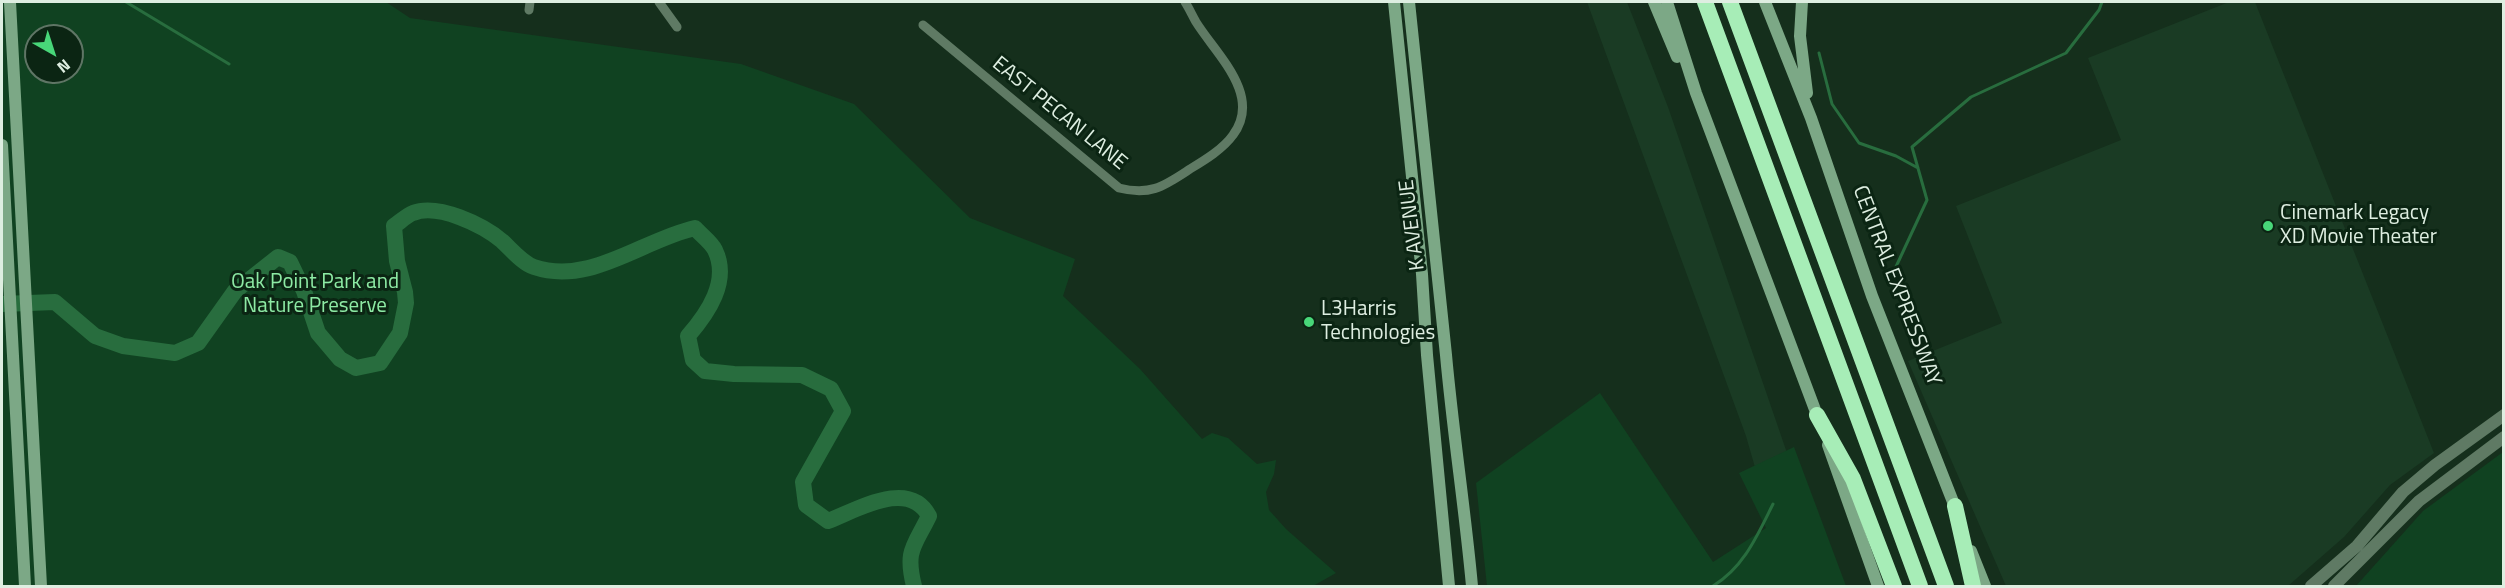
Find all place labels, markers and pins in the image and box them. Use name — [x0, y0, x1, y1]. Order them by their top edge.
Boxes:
place label: Cinemark Legacy XD Movie Theater — [2280, 201, 2437, 251]
marker: Cinemark Legacy XD Movie Theater — [2261, 219, 2275, 233]
place label: L3Harris Technologies — [1321, 297, 1435, 347]
marker: L3Harris Technologies — [1302, 315, 1316, 329]

